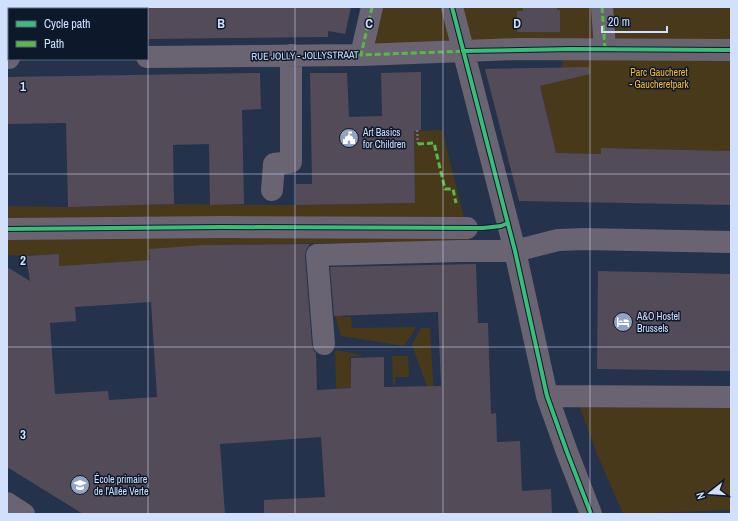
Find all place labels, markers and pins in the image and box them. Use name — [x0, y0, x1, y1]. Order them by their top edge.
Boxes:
place label: Art Basics for Children — [362, 126, 406, 151]
public building icon: Art Basics for Children — [338, 127, 360, 149]
place label: A&O Hostel Brussels — [636, 310, 680, 335]
hotel icon: A&O Hostel Brussels — [612, 311, 634, 333]
place label: École primaire de l'Allée Verte — [94, 473, 149, 498]
school or university icon: École primaire de l'Allée Verte — [69, 474, 91, 496]

